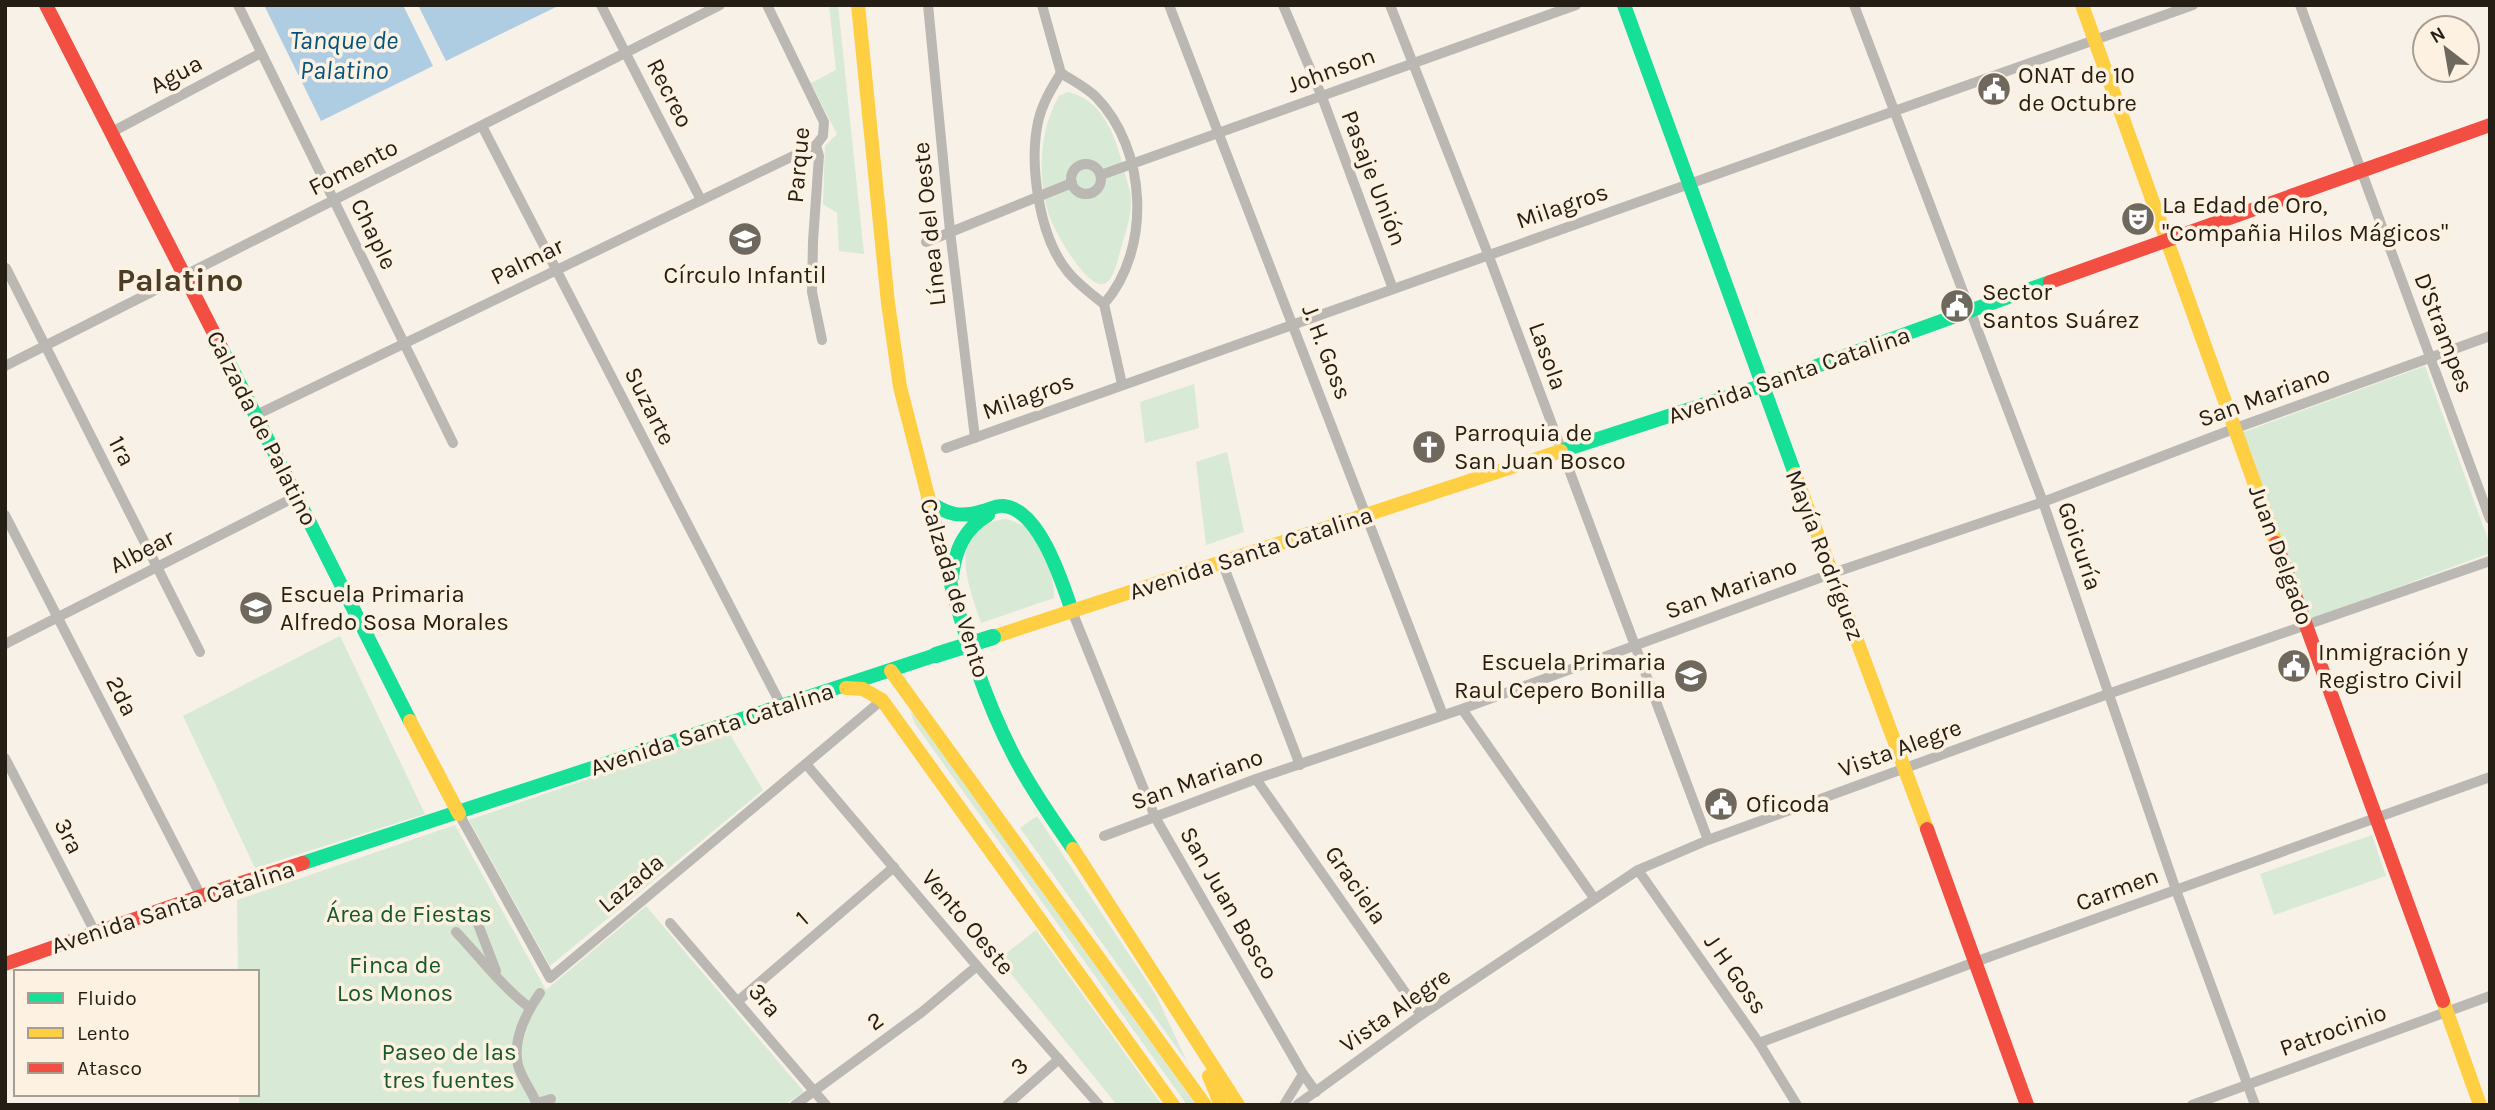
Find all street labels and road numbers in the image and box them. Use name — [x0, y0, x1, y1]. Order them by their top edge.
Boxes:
street label: Johnson — [1283, 41, 1379, 99]
street label: Agua — [145, 49, 207, 99]
street label: Recreo — [641, 54, 699, 132]
street label: Pasaje Unión — [1335, 106, 1413, 250]
street label: Parque — [781, 126, 815, 204]
street label: Fomento — [304, 133, 402, 201]
street label: Línea del Oeste — [906, 141, 952, 307]
street label: Milagros — [1512, 177, 1612, 235]
street label: Chaple — [345, 194, 403, 274]
street label: Palmar — [486, 231, 568, 291]
street label: D'Strampes — [2408, 269, 2480, 397]
street label: J. H. Goss — [1296, 301, 1358, 403]
street label: Lasola — [1523, 318, 1573, 394]
street label: Avenida Santa Catalina — [1664, 320, 1914, 430]
street label: Calzada de Palatino — [201, 326, 323, 530]
street label: San Mariano — [2194, 359, 2334, 433]
street label: Suzarte — [619, 362, 681, 450]
street label: Milagros — [978, 367, 1078, 425]
street label: 1ra — [103, 431, 141, 471]
street label: Mayía Rodríguez — [1780, 466, 1870, 644]
street label: Juan Delgado — [2243, 481, 2319, 629]
street label: Calzada de Vento — [914, 495, 996, 681]
street label: Goicuría — [2052, 498, 2108, 594]
street label: Avenida Santa Catalina — [1126, 500, 1376, 606]
street label: Albear — [105, 523, 179, 579]
street label: San Mariano — [1661, 551, 1801, 625]
street label: 2da — [100, 671, 144, 721]
street label: Avenida Santa Catalina — [587, 676, 837, 782]
street label: Vista Alegre — [1835, 713, 1965, 783]
street label: San Mariano — [1127, 742, 1267, 816]
street label: 3ra — [48, 814, 90, 858]
street label: San Juan Bosco — [1174, 822, 1284, 984]
street label: Graciela — [1319, 840, 1393, 930]
street label: Lazada — [593, 848, 669, 918]
street label: Avenida Santa Catalina — [48, 854, 298, 960]
street label: Carmen — [2072, 861, 2162, 917]
street label: Vento Oeste — [916, 864, 1020, 980]
street label: 1 — [790, 905, 814, 931]
street label: J H Goss — [1698, 929, 1774, 1019]
street label: Vista Alegre — [1334, 962, 1456, 1058]
street label: 3ra — [743, 977, 787, 1023]
street label: Patrocinio — [2276, 998, 2390, 1062]
street label: 2 — [861, 1006, 889, 1036]
street label: 3 — [1004, 1051, 1034, 1081]

